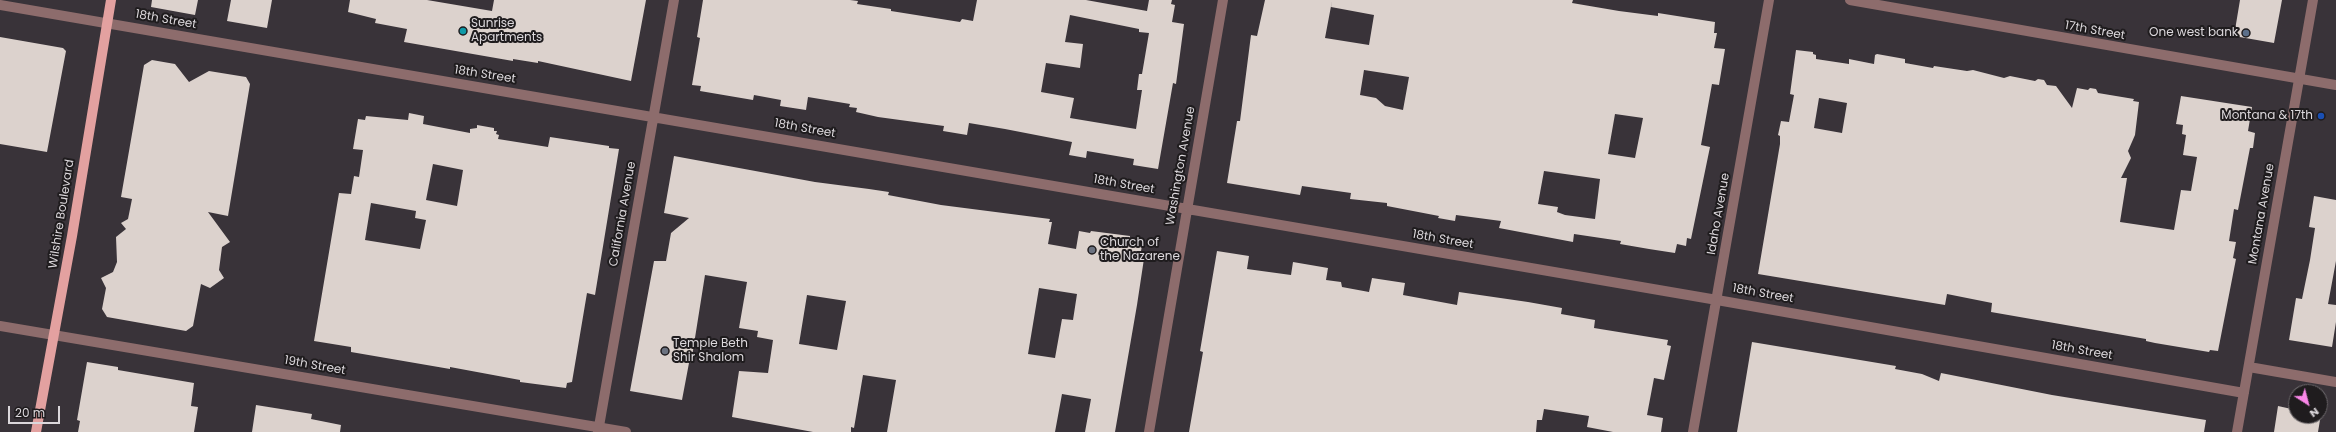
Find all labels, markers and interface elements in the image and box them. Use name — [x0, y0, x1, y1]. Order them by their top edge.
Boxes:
street label: 18th Street — [134, 8, 198, 32]
place label: Sunrise Apartments — [471, 17, 542, 45]
street label: 17th Street — [2064, 19, 2126, 43]
marker: Sunrise Apartments — [458, 26, 468, 36]
place label: One west bank — [2149, 26, 2238, 40]
marker: One west bank — [2241, 28, 2251, 38]
street label: 18th Street — [453, 63, 517, 87]
street label: Washington Avenue — [1163, 105, 1199, 227]
place label: Montana & 17th — [2221, 109, 2313, 123]
marker: Montana & 17th — [2316, 111, 2326, 121]
street label: 18th Street — [773, 117, 837, 141]
street label: Wilshire Boulevard — [46, 158, 78, 270]
street label: California Avenue — [607, 160, 639, 268]
street label: Montana Avenue — [2246, 162, 2278, 266]
street label: Idaho Avenue — [1705, 172, 1733, 256]
street label: 18th Street — [1092, 173, 1156, 197]
street label: 18th Street — [1411, 228, 1475, 252]
place label: Church of the Nazarene — [1100, 236, 1180, 264]
marker: Church of the Nazarene — [1087, 245, 1097, 255]
street label: 18th Street — [1731, 282, 1795, 306]
place label: Temple Beth Shir Shalom — [673, 337, 748, 365]
street label: 18th Street — [2050, 339, 2114, 363]
marker: Temple Beth Shir Shalom — [660, 346, 670, 356]
street label: 19th Street — [283, 354, 347, 378]
north arrow — [2288, 384, 2328, 424]
scale bar — [10, 398, 62, 424]
text: 20 m — [15, 404, 45, 421]
text: N — [2306, 404, 2323, 422]

